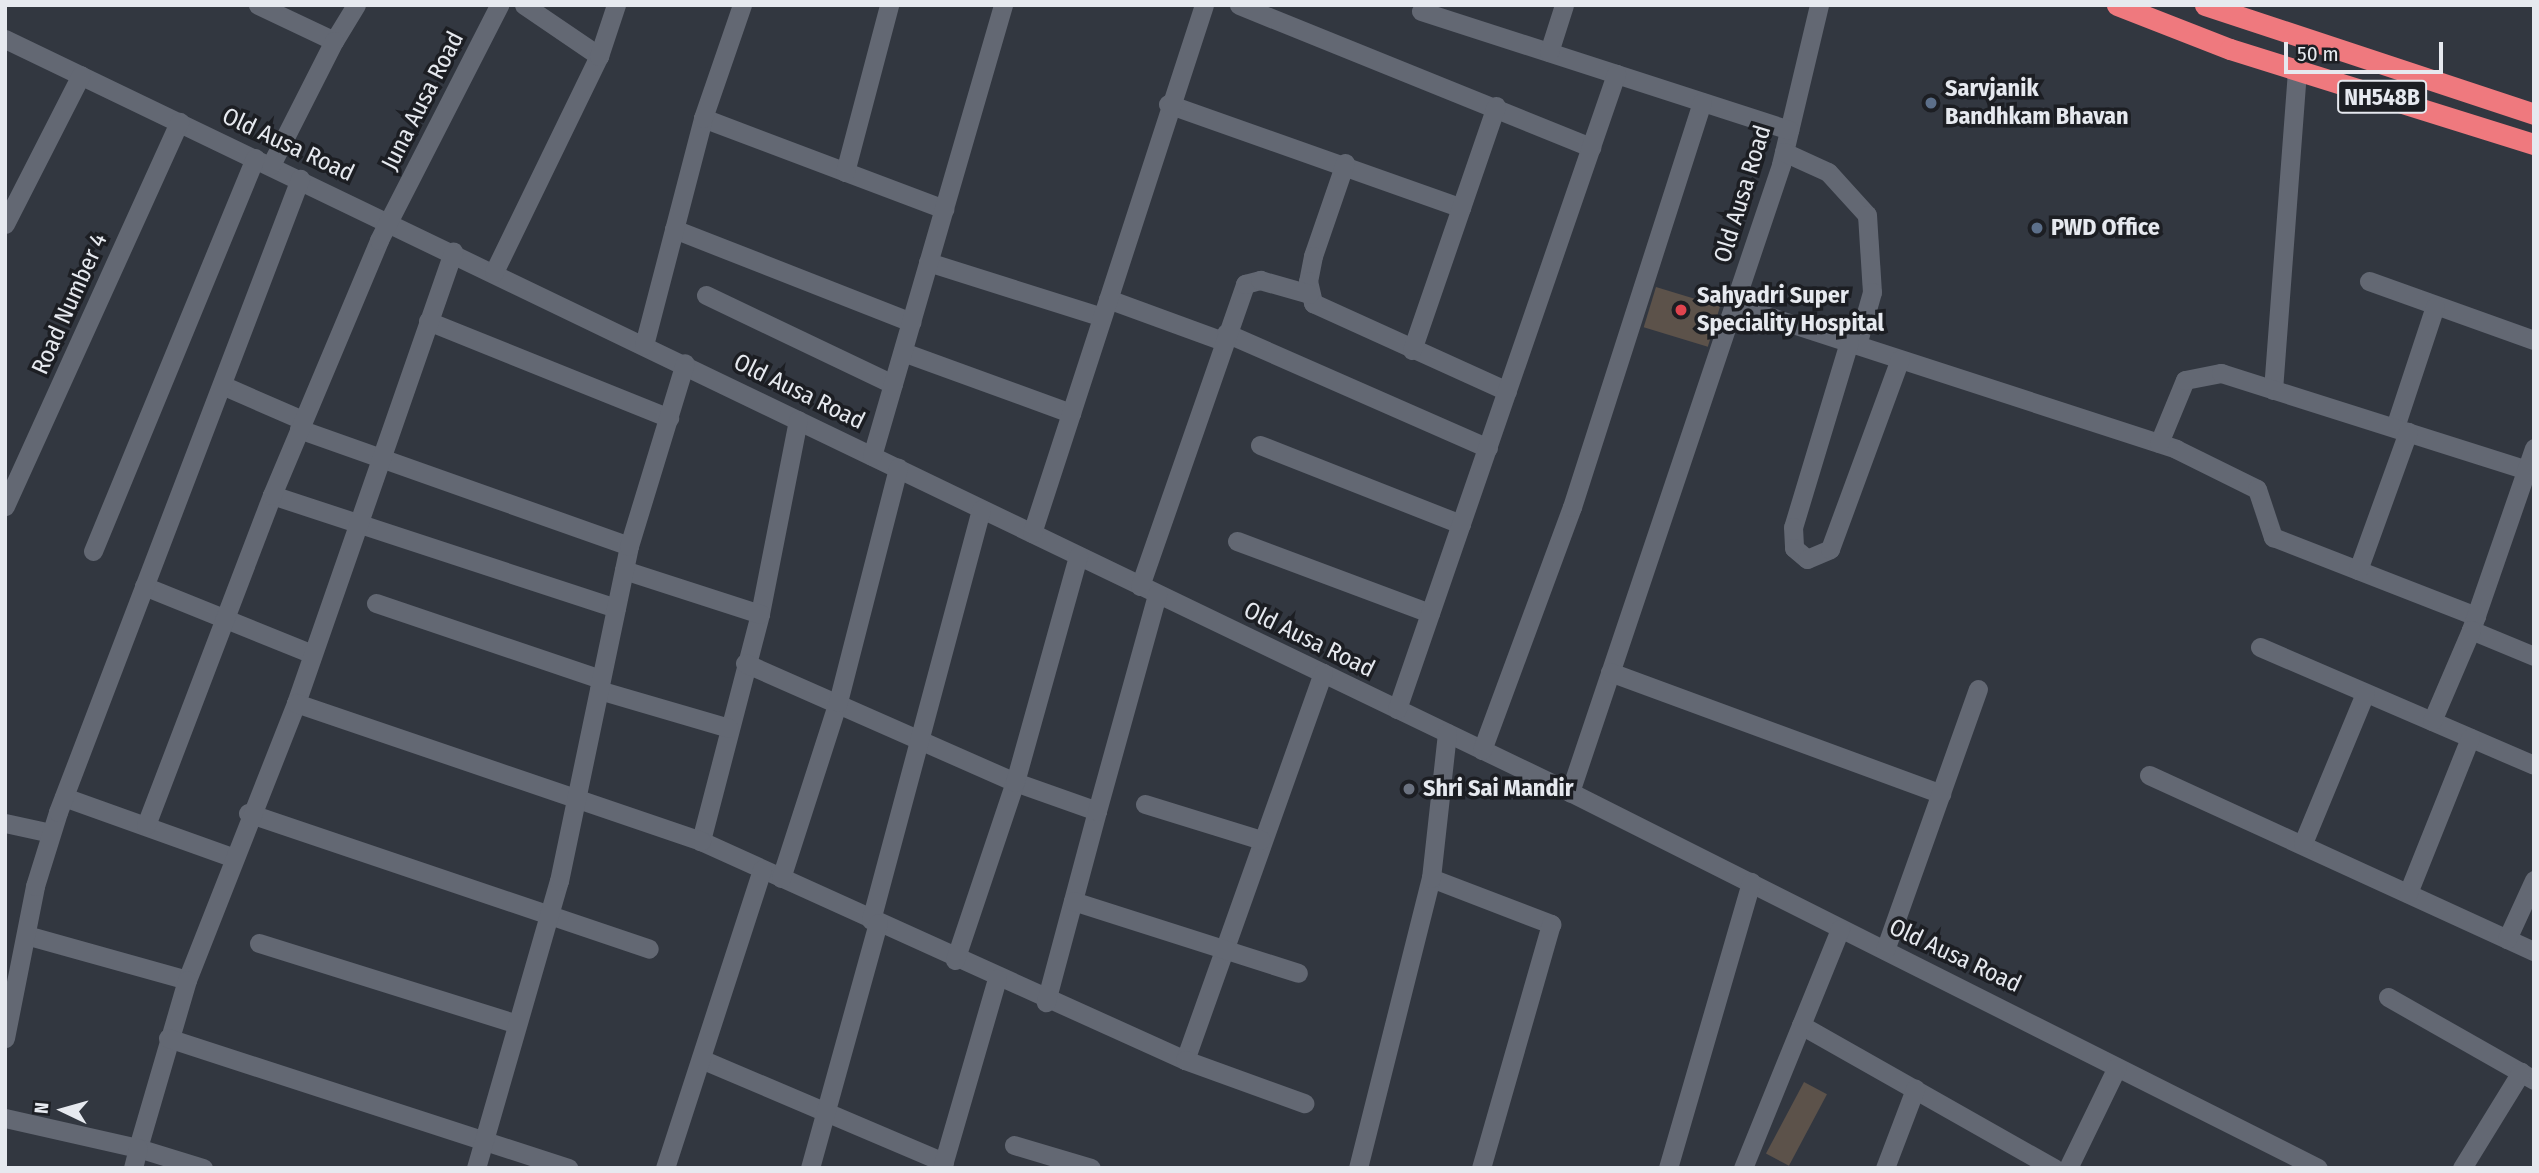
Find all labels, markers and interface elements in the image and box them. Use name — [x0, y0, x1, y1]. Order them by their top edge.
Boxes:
street label: Juna Ausa Road — [376, 27, 470, 175]
scale bar — [2287, 28, 2446, 72]
text: 50 m — [2297, 41, 2339, 67]
place label: Sarvjanik Bandhkam Bhavan — [1945, 75, 2129, 131]
road number: NH548B — [2336, 78, 2428, 116]
marker: Sarvjanik Bandhkam Bhavan — [1923, 95, 1939, 111]
street label: Old Ausa Road — [217, 102, 359, 188]
street label: Old Ausa Road — [1708, 122, 1778, 266]
place label: PWD Office — [2051, 214, 2160, 242]
marker: PWD Office — [2029, 220, 2045, 236]
street label: Road Number 4 — [26, 229, 114, 379]
place label: Sahyadri Super Speciality Hospital — [1697, 282, 1884, 338]
marker: Sahyadri Super Speciality Hospital — [1671, 300, 1691, 320]
street label: Old Ausa Road — [729, 348, 869, 436]
street label: Old Ausa Road — [1239, 596, 1379, 684]
place label: Shri Sai Mandir — [1423, 775, 1573, 803]
marker: Shri Sai Mandir — [1401, 781, 1417, 797]
street label: Old Ausa Road — [1884, 913, 2026, 999]
north arrow — [28, 1075, 98, 1145]
text: N — [30, 1101, 54, 1115]

